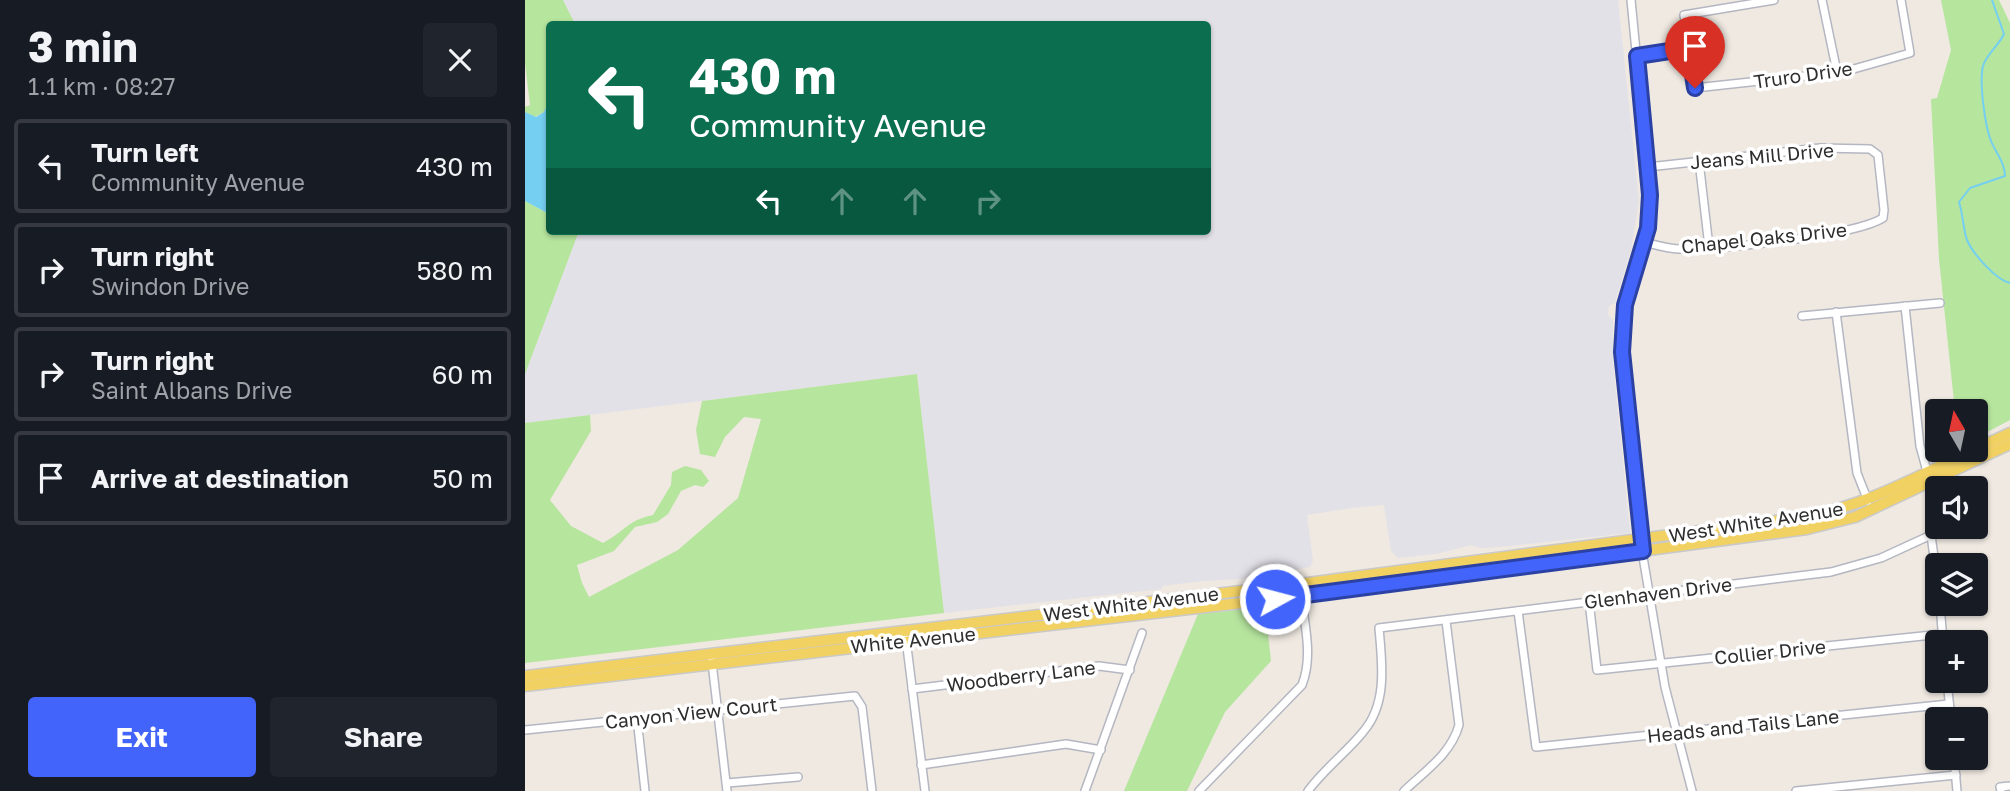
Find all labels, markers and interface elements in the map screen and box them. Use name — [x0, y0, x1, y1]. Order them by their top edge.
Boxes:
pin — [1665, 16, 1725, 88]
text: 3 min — [28, 21, 138, 71]
button: close — [423, 23, 497, 97]
icon: arrive — [1676, 27, 1714, 65]
text: 430 m — [689, 46, 837, 105]
icon: left — [574, 49, 665, 140]
street label: Truro Drive — [1752, 56, 1854, 93]
text: 1.1 km · 08:27 — [28, 72, 175, 100]
text: Community Avenue — [689, 106, 987, 144]
text: Turn left — [91, 137, 199, 168]
street label: Jeans Mill Drive — [1689, 138, 1835, 173]
icon: left — [32, 147, 70, 185]
text: 430 m — [416, 151, 493, 182]
text: Community Avenue — [91, 168, 305, 196]
icon: left — [750, 182, 788, 220]
icon: ahead — [823, 182, 861, 220]
icon: ahead — [896, 182, 934, 220]
icon: right — [969, 182, 1007, 220]
street label: Chapel Oaks Drive — [1680, 217, 1848, 258]
text: Turn right — [91, 241, 214, 272]
icon: right — [32, 251, 70, 289]
text: 580 m — [416, 255, 493, 286]
text: Swindon Drive — [91, 272, 249, 300]
text: Turn right — [91, 345, 214, 376]
icon: right — [32, 355, 70, 393]
text: 60 m — [432, 359, 493, 390]
text: Saint Albans Drive — [91, 376, 292, 404]
north arrow — [1925, 399, 1988, 462]
map controls — [1925, 399, 1988, 770]
icon: arrive — [32, 459, 70, 497]
text: Arrive at destination — [91, 463, 349, 494]
text: 50 m — [432, 463, 493, 494]
button: sound — [1925, 476, 1988, 539]
street label: West White Avenue — [1667, 496, 1845, 547]
button: layers — [1925, 553, 1988, 616]
position arrow — [1238, 562, 1312, 636]
street label: Glenhaven Drive — [1583, 572, 1733, 613]
street label: West White Avenue — [1042, 581, 1220, 626]
street label: White Avenue — [849, 622, 977, 657]
button: + — [1925, 630, 1988, 693]
street label: Collier Drive — [1713, 634, 1827, 669]
street label: Woodberry Lane — [945, 655, 1097, 696]
street label: Canyon View Court — [604, 692, 778, 733]
button: Exit — [28, 697, 256, 777]
button: Share — [270, 697, 497, 777]
street label: Heads and Tails Lane — [1646, 704, 1840, 747]
button: − — [1925, 707, 1988, 770]

